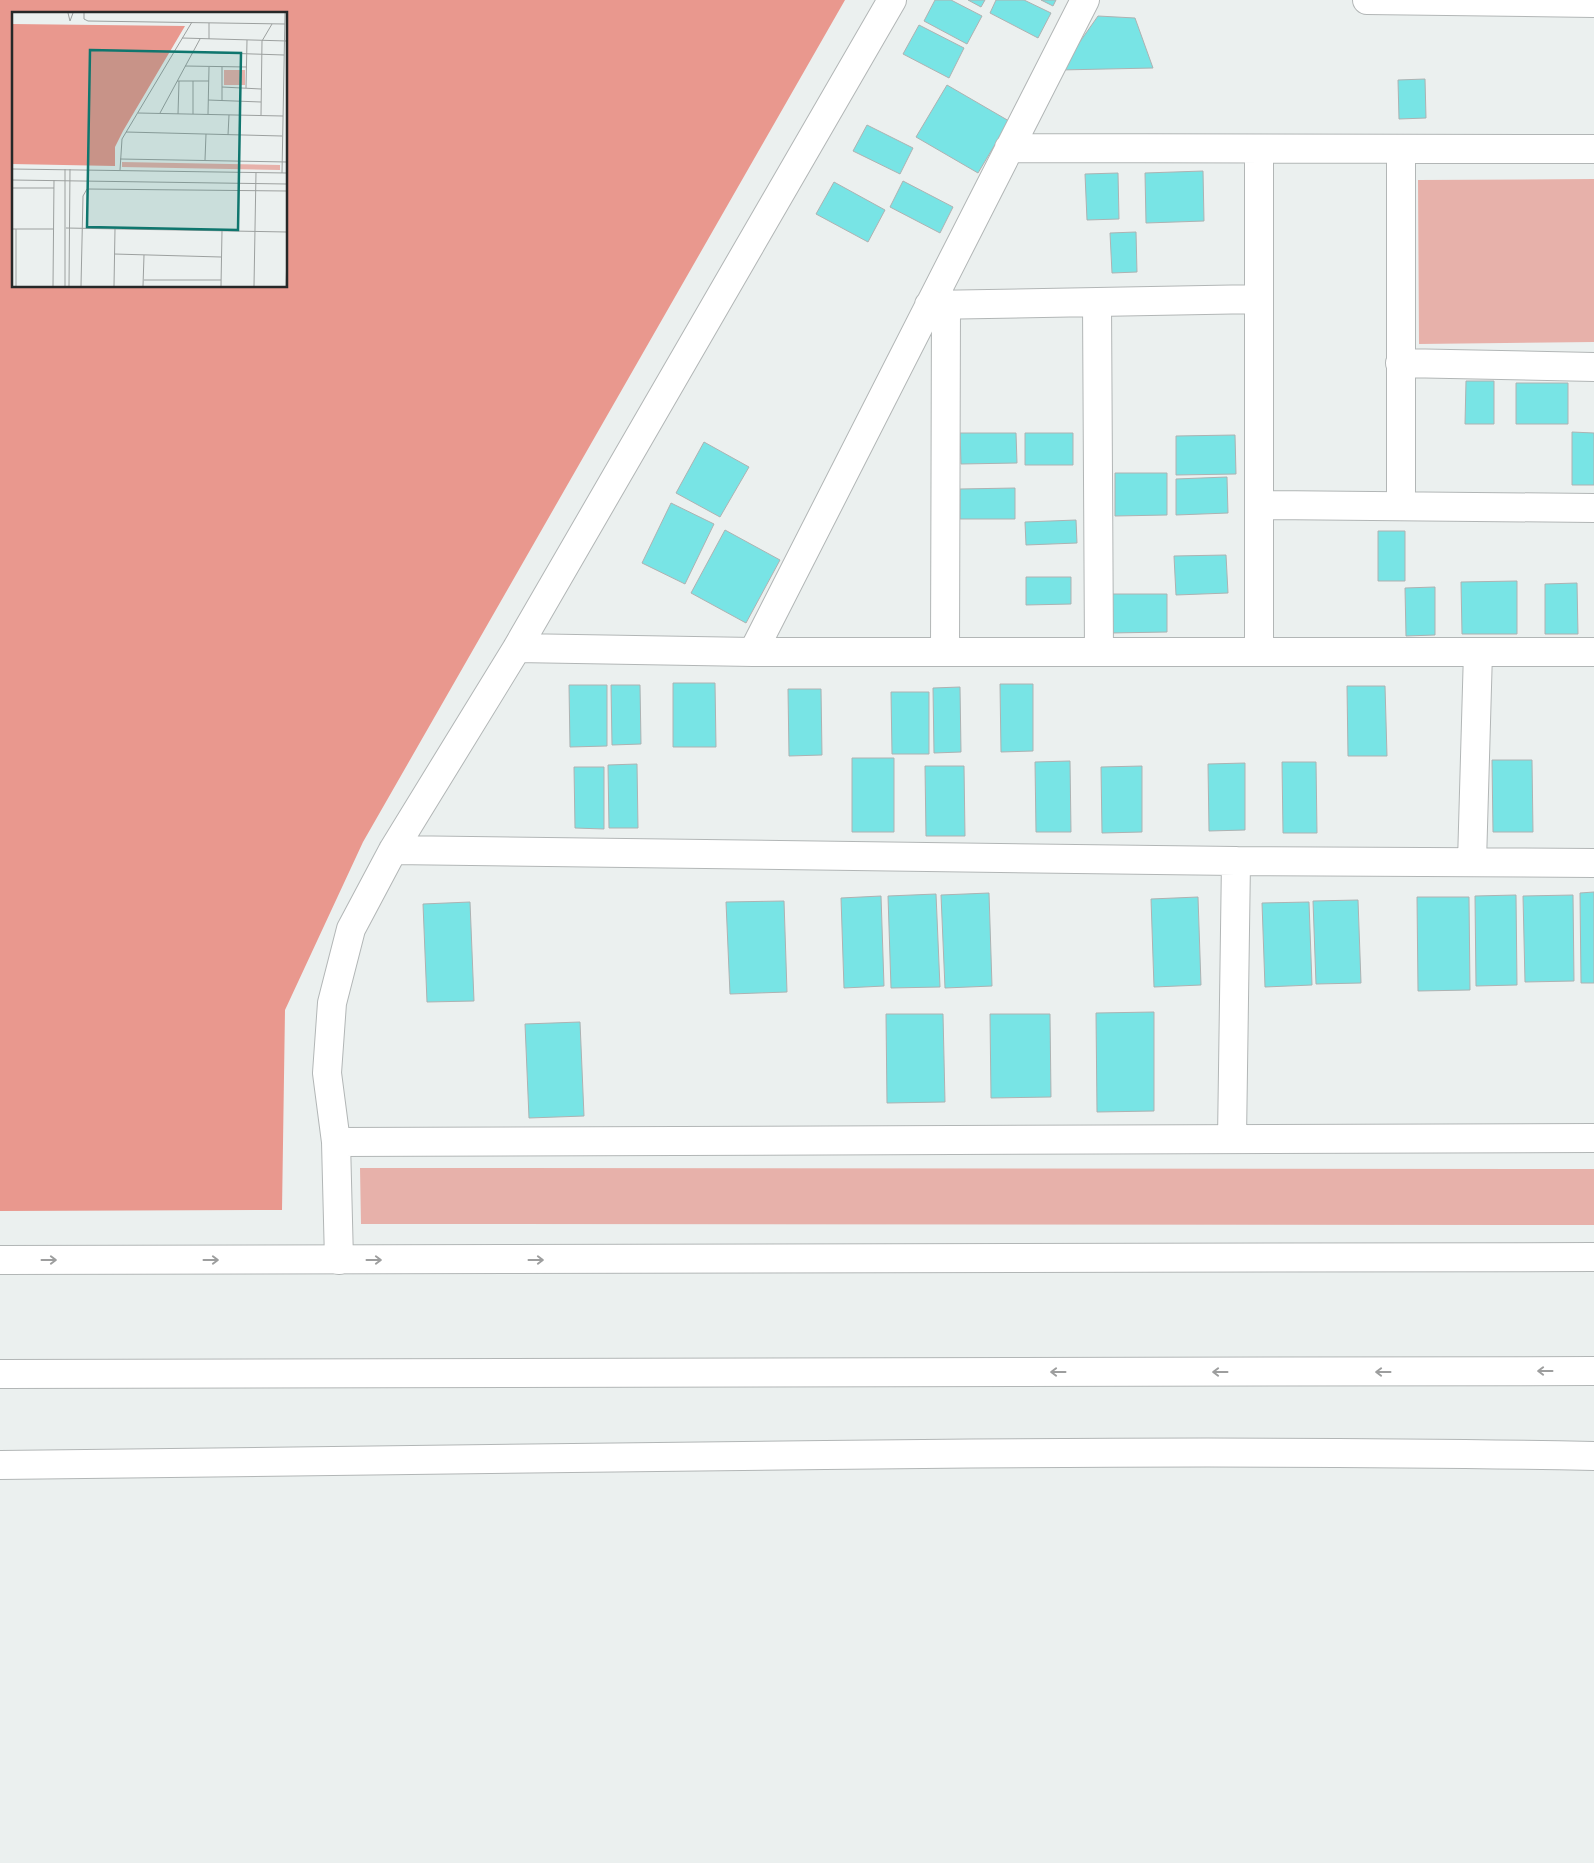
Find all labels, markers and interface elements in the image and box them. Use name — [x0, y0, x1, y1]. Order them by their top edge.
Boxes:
inset map — [12, 12, 288, 288]
one-way arrow — [40, 1255, 56, 1265]
one-way arrow — [202, 1255, 219, 1265]
one-way arrow — [365, 1255, 381, 1265]
one-way arrow — [528, 1255, 544, 1265]
one-way arrow — [1538, 1366, 1554, 1376]
one-way arrow — [1050, 1367, 1066, 1377]
one-way arrow — [1213, 1367, 1229, 1377]
one-way arrow — [1375, 1367, 1392, 1377]

